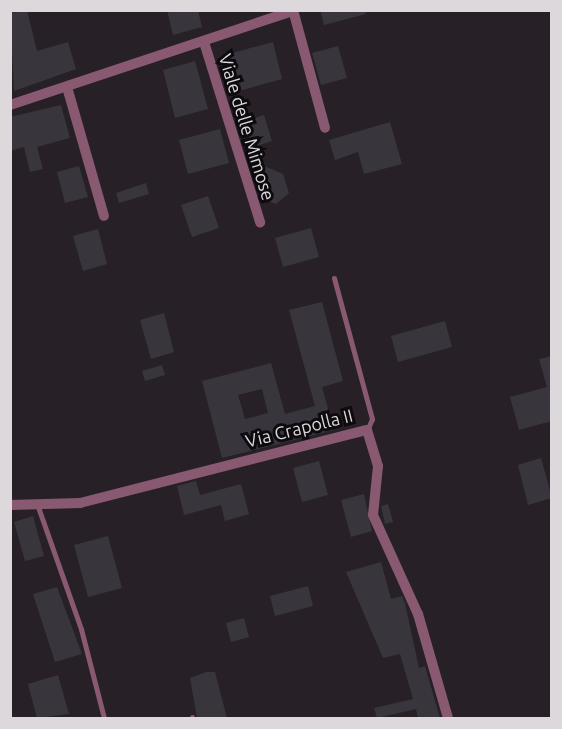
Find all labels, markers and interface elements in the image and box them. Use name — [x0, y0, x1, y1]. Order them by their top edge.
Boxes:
street label: Viale delle Mimose — [214, 51, 280, 203]
street label: Via Crapolla II — [243, 404, 355, 452]

